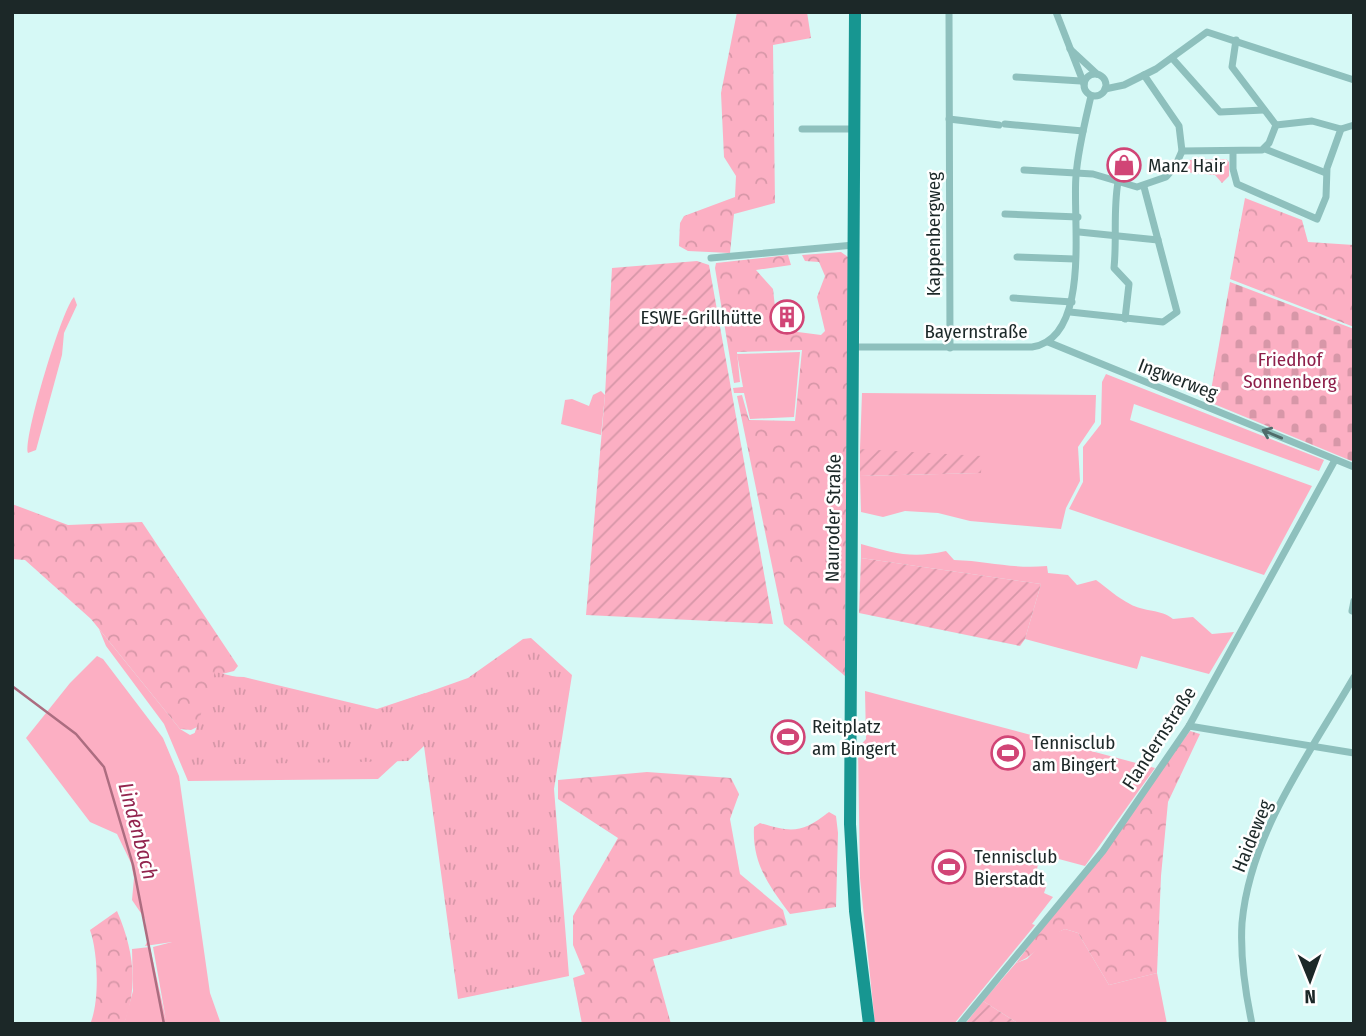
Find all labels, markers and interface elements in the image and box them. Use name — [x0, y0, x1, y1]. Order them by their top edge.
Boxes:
shop icon: Manz Hair — [1105, 146, 1143, 184]
place label: Manz Hair — [1148, 154, 1225, 177]
street label: Kappenbergweg — [922, 172, 945, 296]
building icon: ESWE-Grillhütte — [768, 298, 806, 336]
place label: ESWE-Grillhütte — [640, 306, 762, 329]
street label: Bayernstraße — [924, 320, 1028, 343]
park label: Friedhof Sonnenberg — [1243, 348, 1337, 393]
street label: Ingwerweg — [1135, 353, 1221, 405]
one-way arrow — [1261, 427, 1283, 440]
street label: Nauroder Straße — [820, 454, 846, 582]
street label: Flandernstraße — [1117, 682, 1201, 794]
place label: Reitplatz am Bingert — [812, 715, 897, 760]
sports icon: Reitplatz am Bingert — [769, 718, 807, 756]
place label: Tennisclub am Bingert — [1032, 731, 1117, 776]
sports icon: Tennisclub am Bingert — [989, 734, 1027, 772]
water label: Lindenbach — [113, 780, 163, 882]
street label: Haideweg — [1227, 796, 1277, 876]
place label: Tennisclub Bierstadt — [974, 845, 1057, 890]
sports icon: Tennisclub Bierstadt — [930, 848, 968, 886]
north arrow — [1275, 945, 1345, 1015]
text: N — [1304, 985, 1316, 1008]

